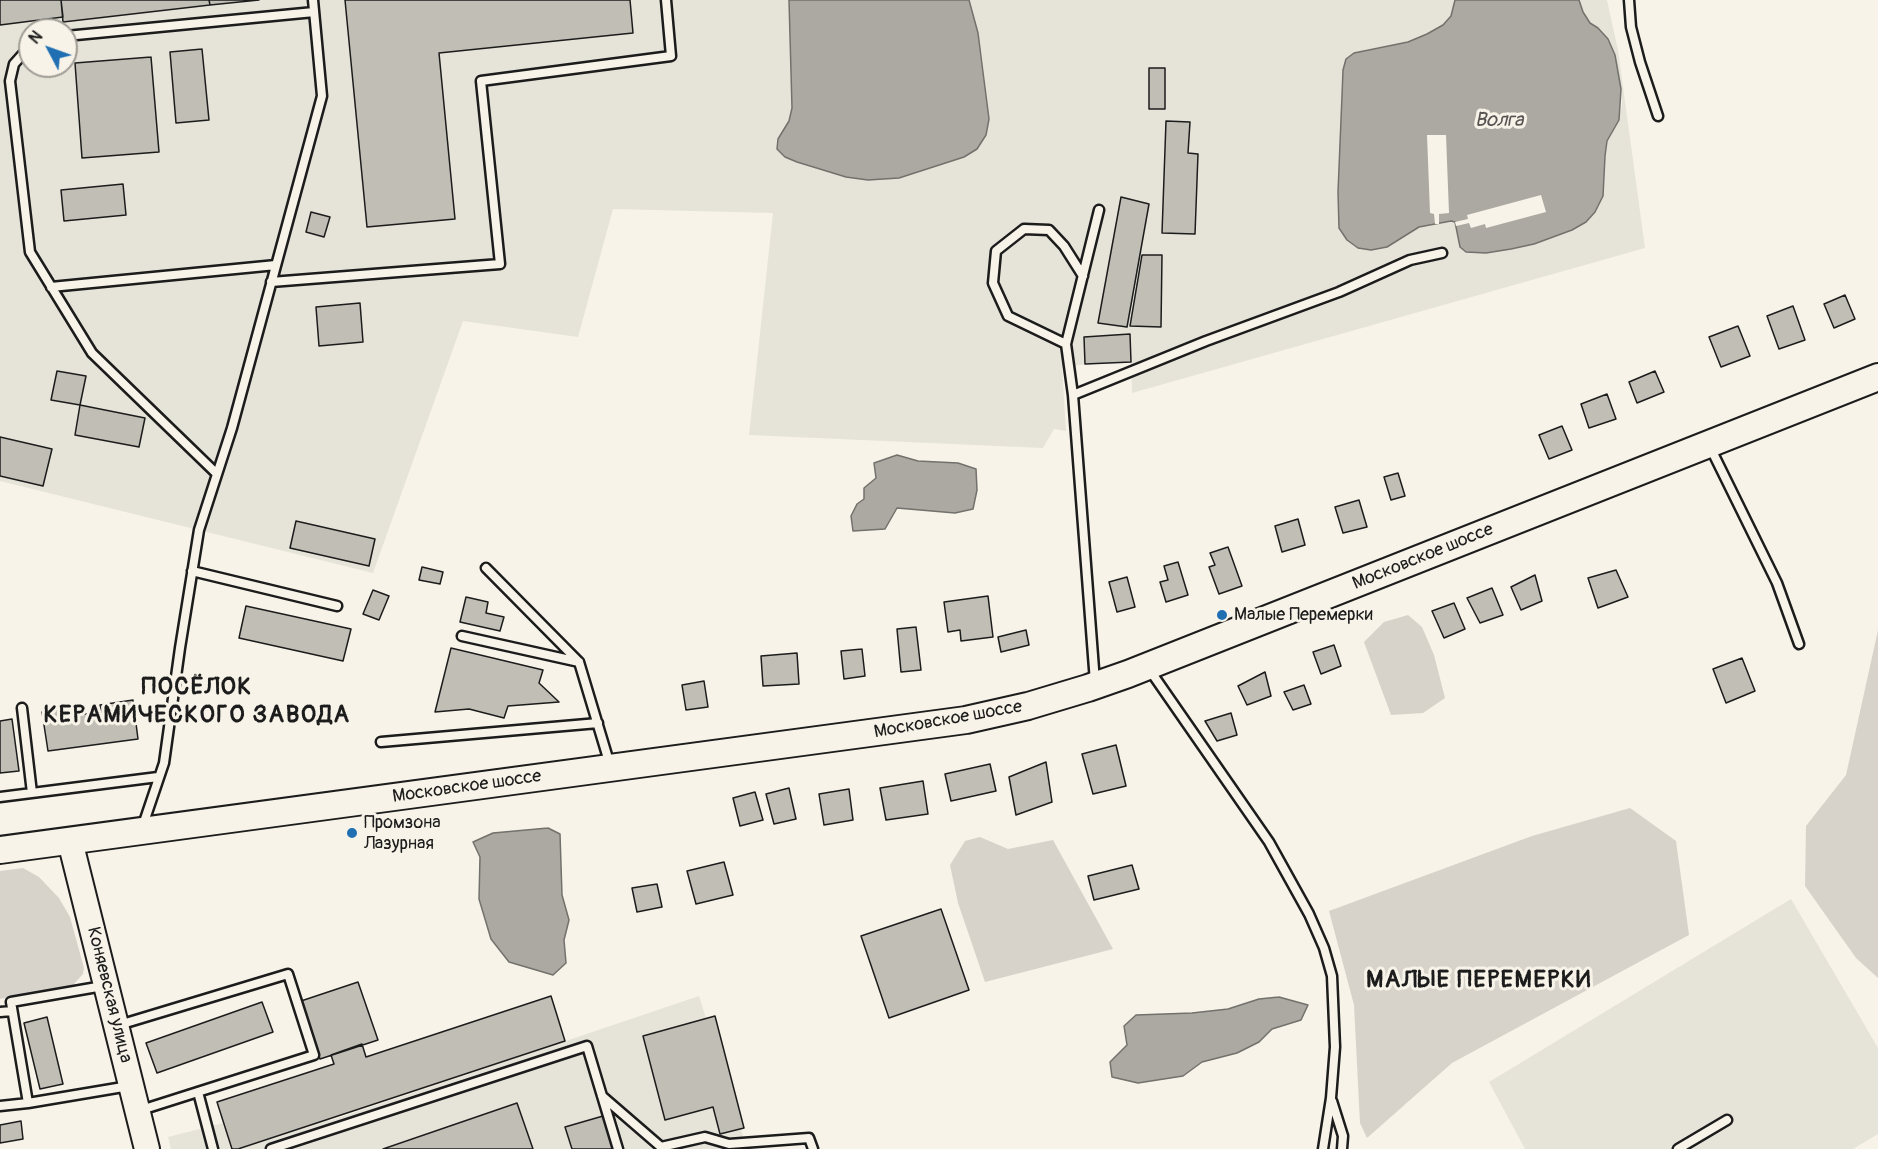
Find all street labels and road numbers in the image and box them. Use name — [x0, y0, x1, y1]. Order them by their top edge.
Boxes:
street label: Московское шоссе — [1349, 519, 1497, 595]
street label: Московское шоссе — [872, 696, 1024, 744]
street label: Московское шоссе — [391, 766, 543, 808]
street label: Коняевская улица — [82, 925, 136, 1065]

